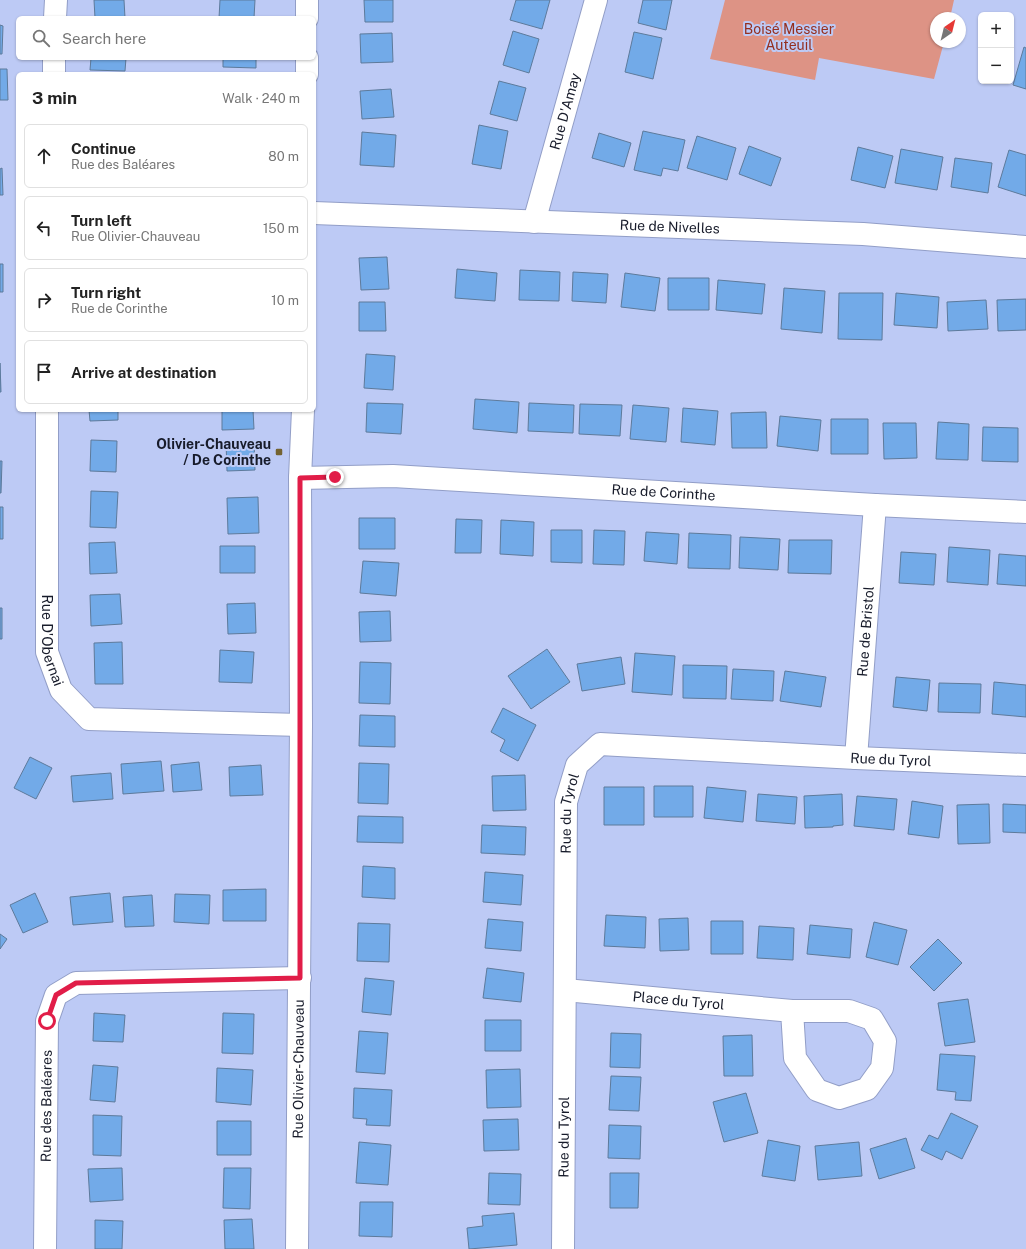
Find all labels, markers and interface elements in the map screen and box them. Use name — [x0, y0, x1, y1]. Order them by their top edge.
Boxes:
north arrow — [930, 12, 966, 48]
map controls — [978, 12, 1014, 84]
button: + — [978, 12, 1014, 48]
search box — [16, 16, 316, 60]
park label: Boisé Messier Auteuil — [744, 21, 834, 53]
icon: search — [30, 27, 52, 49]
text: Search here — [62, 30, 146, 47]
button: − — [978, 48, 1014, 84]
street label: Rue D'Amay — [547, 71, 583, 151]
text: 3 min — [32, 88, 77, 108]
text: Walk · 240 m — [222, 91, 300, 106]
text: Continue — [71, 140, 136, 157]
icon: ahead — [33, 145, 55, 167]
text: 80 m — [268, 149, 299, 164]
text: Rue des Baléares — [71, 157, 175, 172]
text: Turn left — [71, 212, 132, 229]
icon: left — [33, 217, 55, 239]
street label: Rue de Nivelles — [619, 217, 720, 237]
text: 150 m — [263, 221, 299, 236]
text: Rue Olivier-Chauveau — [71, 229, 200, 244]
text: Turn right — [71, 284, 141, 301]
icon: right — [33, 289, 55, 311]
text: 10 m — [271, 293, 299, 308]
text: Rue de Corinthe — [71, 301, 168, 316]
icon: arrive — [33, 361, 55, 383]
text: Arrive at destination — [71, 364, 216, 381]
place label: Olivier-Chauveau / De Corinthe — [156, 436, 271, 468]
marker: Olivier-Chauveau / De Corinthe — [274, 447, 284, 457]
route end — [326, 468, 344, 486]
street label: Rue de Corinthe — [611, 481, 716, 503]
street label: Rue de Bristol — [854, 585, 877, 677]
street label: Rue D'Obernai — [39, 594, 67, 688]
street label: Rue du Tyrol — [850, 750, 932, 769]
street label: Rue du Tyrol — [557, 771, 582, 854]
street label: Place du Tyrol — [632, 988, 725, 1013]
street label: Rue Olivier-Chauveau — [290, 999, 307, 1139]
route start — [38, 1012, 56, 1030]
street label: Rue des Baléares — [38, 1050, 55, 1162]
street label: Rue du Tyrol — [555, 1096, 572, 1178]

